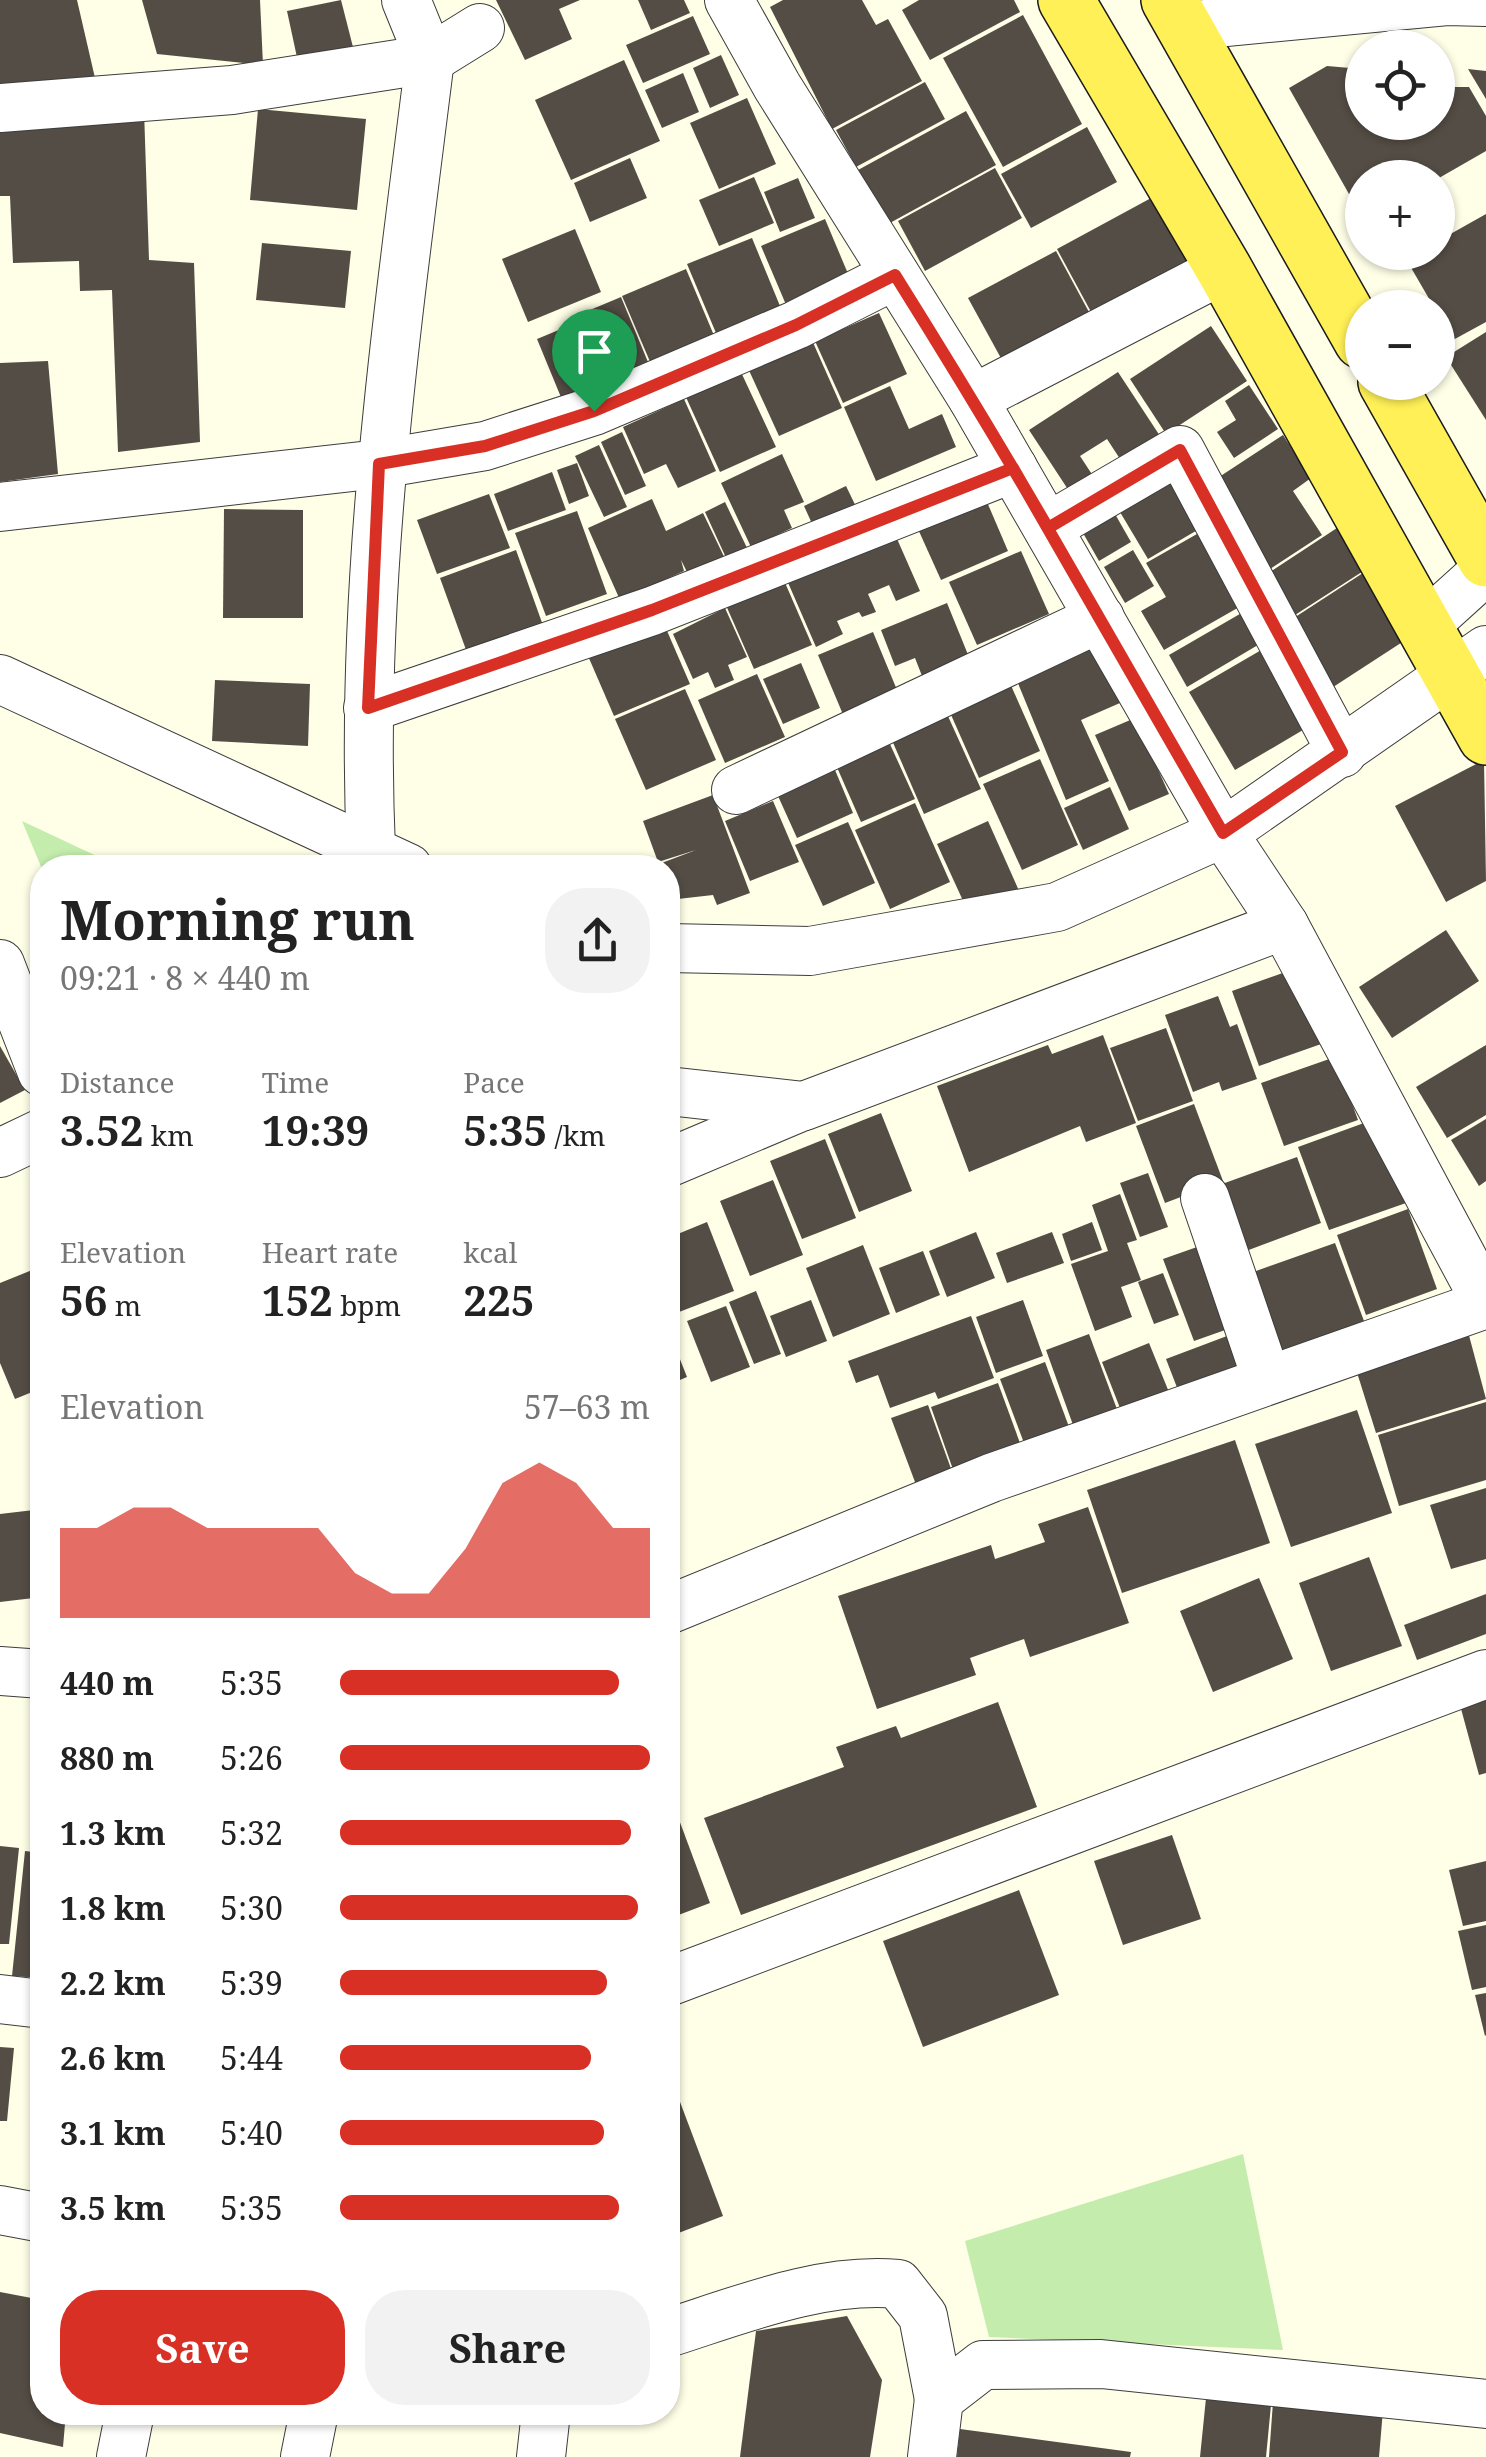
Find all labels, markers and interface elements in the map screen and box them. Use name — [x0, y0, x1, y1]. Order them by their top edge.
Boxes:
map controls — [1345, 30, 1455, 400]
button: locate — [1345, 30, 1455, 140]
button: + — [1345, 160, 1455, 270]
button: − — [1345, 290, 1455, 400]
pin — [552, 309, 637, 412]
icon: arrive — [567, 324, 622, 379]
text: Morning run — [60, 881, 415, 956]
button: share — [545, 888, 650, 993]
text: 09:21 · 8 × 440 m — [60, 956, 310, 999]
text: Distance — [60, 1063, 174, 1101]
text: Time — [262, 1063, 329, 1101]
text: Pace — [463, 1063, 525, 1101]
text: 3.52 — [60, 1101, 144, 1158]
text: 19:39 — [262, 1101, 369, 1158]
text: 5:35 — [463, 1101, 547, 1158]
text: km — [144, 1116, 194, 1154]
text: /km — [547, 1116, 605, 1154]
text: Elevation — [60, 1233, 186, 1271]
text: Heart rate — [262, 1233, 398, 1271]
text: kcal — [463, 1233, 517, 1271]
text: 56 — [60, 1271, 107, 1328]
text: 152 — [262, 1271, 333, 1328]
text: 225 — [463, 1271, 535, 1328]
text: m — [107, 1286, 141, 1324]
text: bpm — [333, 1286, 401, 1324]
text: Elevation — [60, 1385, 204, 1428]
text: 57–63 m — [524, 1385, 650, 1428]
text: 440 m — [60, 1661, 154, 1704]
text: 5:35 — [220, 1661, 283, 1704]
text: 880 m — [60, 1736, 154, 1779]
text: 5:26 — [220, 1736, 283, 1779]
text: 1.3 km — [60, 1811, 166, 1854]
text: 5:32 — [220, 1811, 283, 1854]
text: 1.8 km — [60, 1886, 166, 1929]
text: 5:30 — [220, 1886, 283, 1929]
text: 2.2 km — [60, 1961, 166, 2004]
text: 5:39 — [220, 1961, 283, 2004]
text: 2.6 km — [60, 2036, 166, 2079]
text: 5:44 — [220, 2036, 283, 2079]
text: 3.1 km — [60, 2111, 166, 2154]
text: 5:40 — [220, 2111, 283, 2154]
text: 3.5 km — [60, 2186, 166, 2229]
text: 5:35 — [220, 2186, 283, 2229]
button: Save — [60, 2290, 345, 2405]
button: Share — [365, 2290, 650, 2405]

